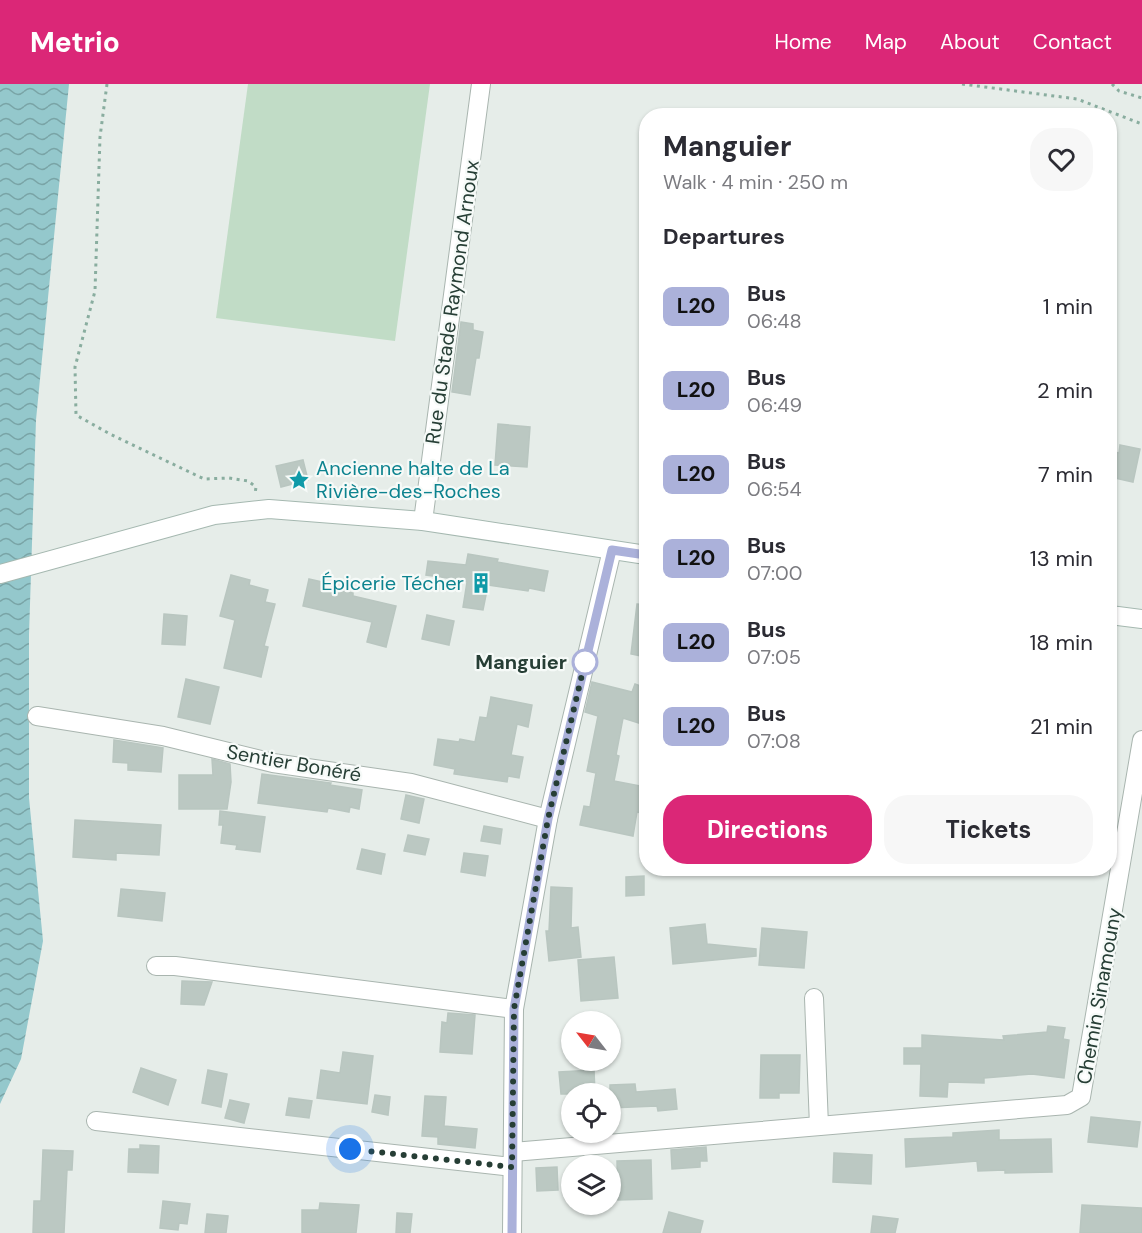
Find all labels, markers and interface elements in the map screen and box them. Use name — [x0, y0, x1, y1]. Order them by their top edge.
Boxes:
text: Metrio — [30, 24, 120, 61]
text: Home — [774, 28, 832, 56]
text: Map — [865, 28, 907, 56]
text: About — [940, 28, 1000, 56]
text: Contact — [1033, 28, 1112, 56]
text: Manguier — [663, 128, 791, 165]
button: heart — [1030, 128, 1093, 191]
street label: Rue du Stade Raymond Arnoux — [419, 158, 485, 446]
text: Walk · 4 min · 250 m — [663, 169, 848, 195]
text: Departures — [663, 222, 785, 251]
text: Bus — [747, 279, 786, 308]
text: L20 — [677, 292, 715, 320]
text: 1 min — [1043, 292, 1093, 321]
text: 06:48 — [747, 308, 802, 334]
text: Bus — [747, 363, 786, 392]
text: L20 — [677, 376, 715, 404]
text: 2 min — [1037, 376, 1093, 405]
text: 06:49 — [747, 392, 802, 418]
text: Bus — [747, 447, 786, 476]
place label: Ancienne halte de La Rivière-des-Roches — [316, 455, 510, 504]
text: L20 — [677, 460, 715, 488]
text: 7 min — [1038, 460, 1093, 489]
place icon: Ancienne halte de La Rivière-des-Roches — [287, 468, 311, 492]
text: 06:54 — [747, 476, 802, 502]
text: Bus — [747, 531, 786, 560]
text: L20 — [677, 544, 715, 572]
text: 13 min — [1030, 544, 1093, 573]
text: 07:00 — [747, 560, 802, 586]
place label: Épicerie Técher — [321, 570, 464, 596]
building icon: Épicerie Técher — [469, 571, 493, 595]
text: Bus — [747, 615, 786, 644]
text: L20 — [677, 628, 715, 656]
text: 18 min — [1029, 628, 1093, 657]
text: 07:05 — [747, 644, 801, 670]
place label: Manguier — [475, 649, 567, 675]
marker: Manguier — [572, 649, 598, 675]
text: Bus — [747, 699, 786, 728]
text: L20 — [677, 712, 715, 740]
text: 21 min — [1030, 712, 1093, 741]
text: 07:08 — [747, 728, 801, 754]
street label: Sentier Bonéré — [225, 738, 363, 788]
button: Directions — [663, 795, 872, 864]
button: Tickets — [884, 795, 1093, 864]
street label: Chemin Sinamouny — [1071, 906, 1127, 1086]
north arrow — [561, 1011, 621, 1071]
map controls — [561, 1011, 621, 1215]
button: locate — [561, 1083, 621, 1143]
your location — [335, 1134, 365, 1164]
button: layers — [561, 1155, 621, 1215]

